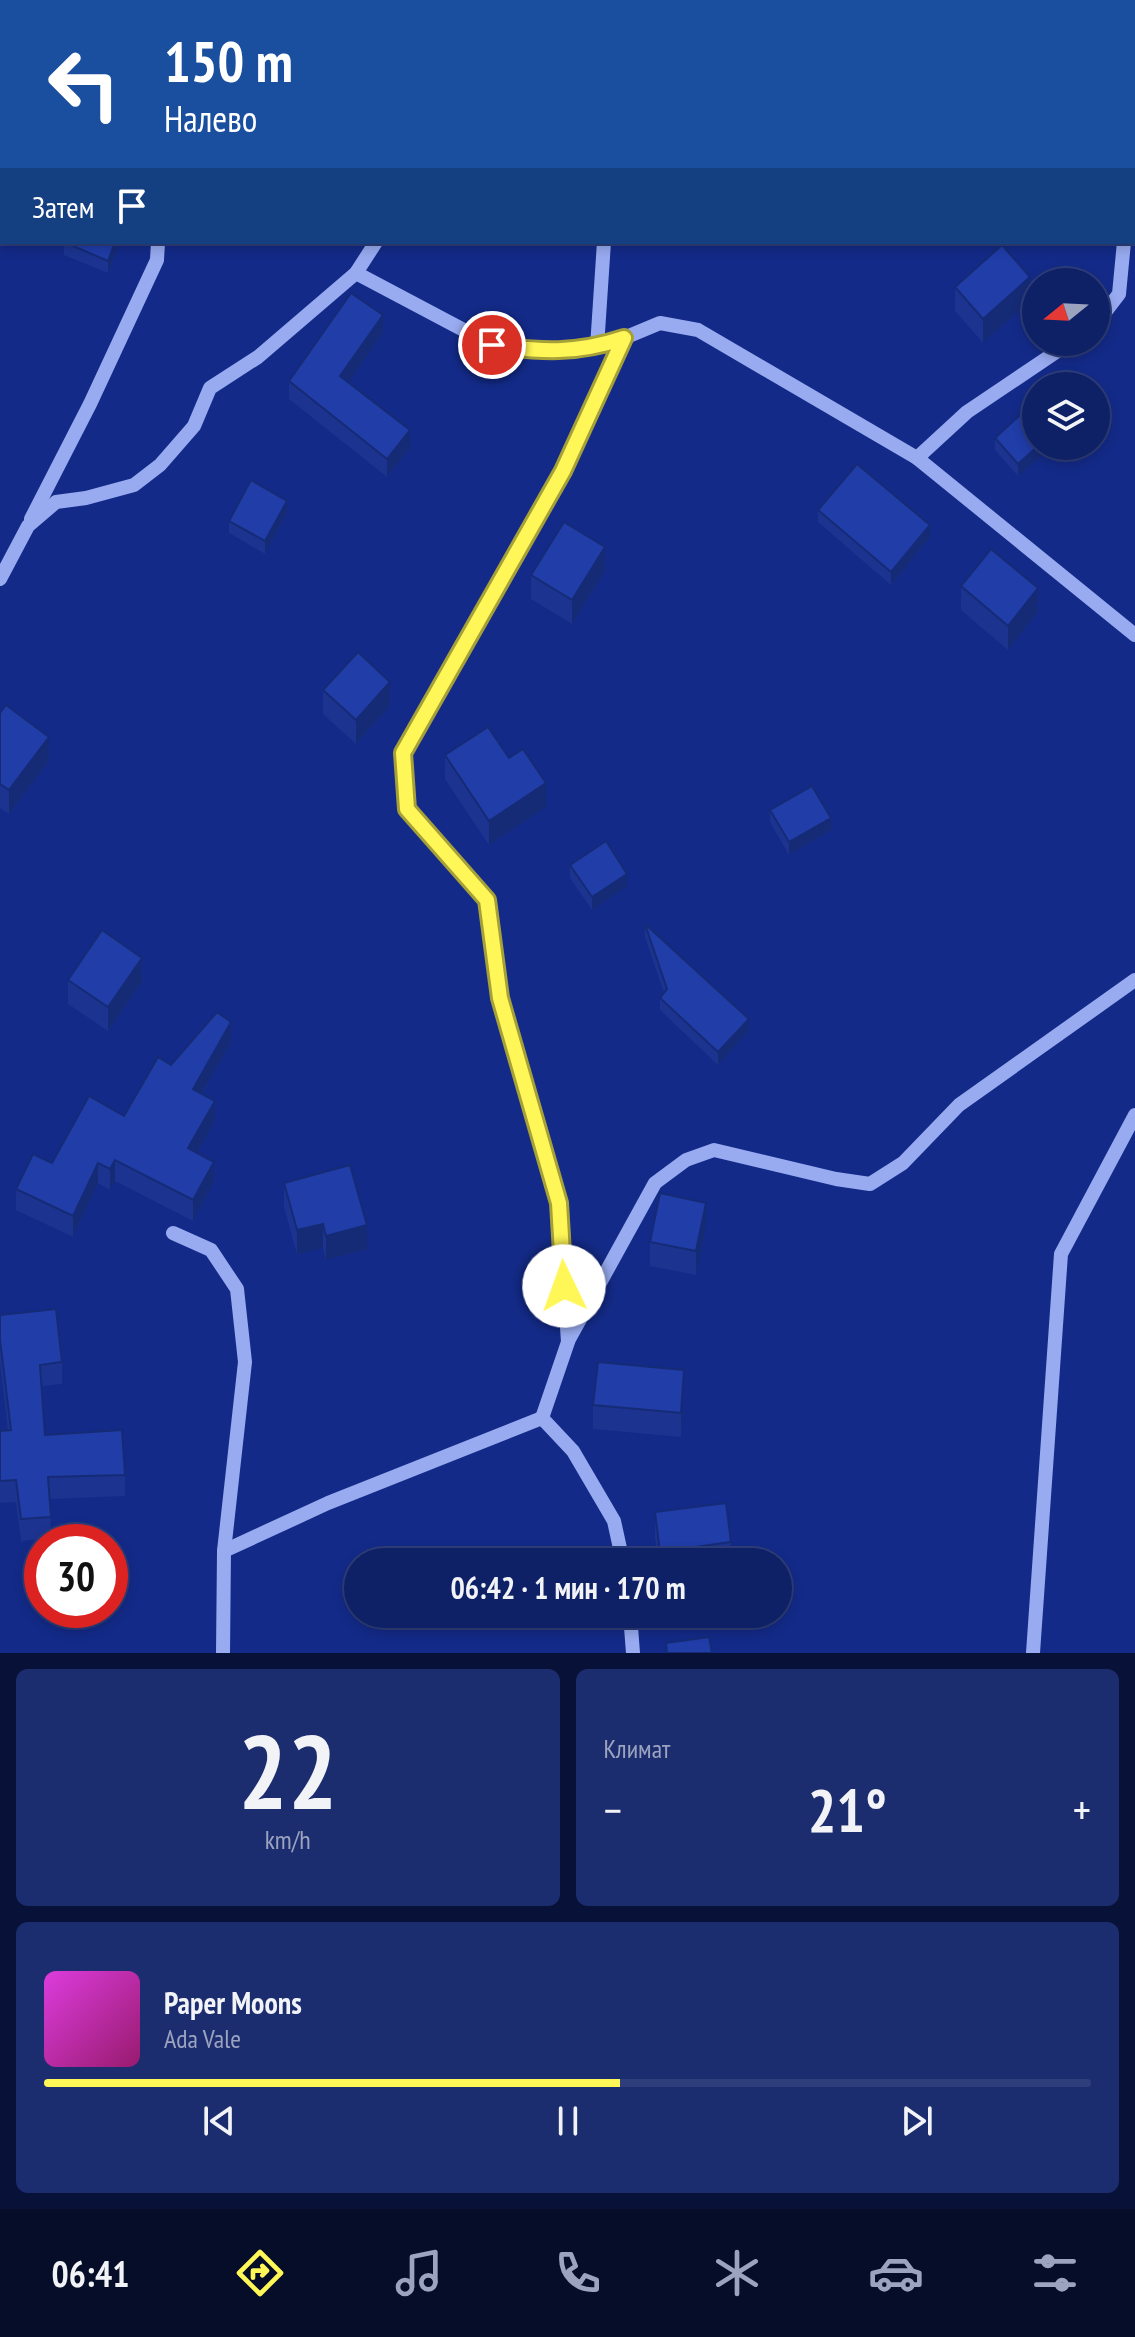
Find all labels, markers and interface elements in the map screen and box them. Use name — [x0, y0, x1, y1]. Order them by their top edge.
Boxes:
text: 150 m — [164, 25, 293, 97]
icon: left — [32, 32, 136, 136]
text: Налево — [164, 95, 257, 142]
icon: arrive — [110, 184, 154, 228]
text: Затем — [32, 187, 94, 226]
north arrow — [1022, 268, 1110, 356]
map controls — [1022, 268, 1110, 460]
pin — [458, 311, 526, 379]
icon: arrive — [470, 323, 514, 367]
button: layers — [1022, 372, 1110, 460]
position arrow — [522, 1244, 606, 1328]
speed limit sign: 30 — [24, 1524, 128, 1628]
text: 06:42 · 1 мин · 170 m — [450, 1568, 686, 1607]
text: 22 — [238, 1703, 337, 1838]
text: Климат — [604, 1732, 670, 1765]
text: 21° — [808, 1771, 887, 1849]
text: − — [604, 1781, 622, 1838]
text: + — [1073, 1781, 1091, 1838]
text: km/h — [265, 1823, 311, 1856]
text: Paper Moons — [164, 1983, 302, 2022]
text: Ada Vale — [164, 2022, 241, 2055]
icon: previous — [197, 2099, 241, 2143]
icon: pause — [546, 2099, 590, 2143]
icon: next — [895, 2099, 939, 2143]
icon: directions — [232, 2245, 288, 2301]
icon: music — [391, 2245, 447, 2301]
icon: phone — [550, 2245, 606, 2301]
icon: climate — [709, 2245, 765, 2301]
icon: car — [868, 2245, 924, 2301]
icon: filters — [1027, 2245, 1083, 2301]
text: 06:41 — [52, 2250, 129, 2297]

